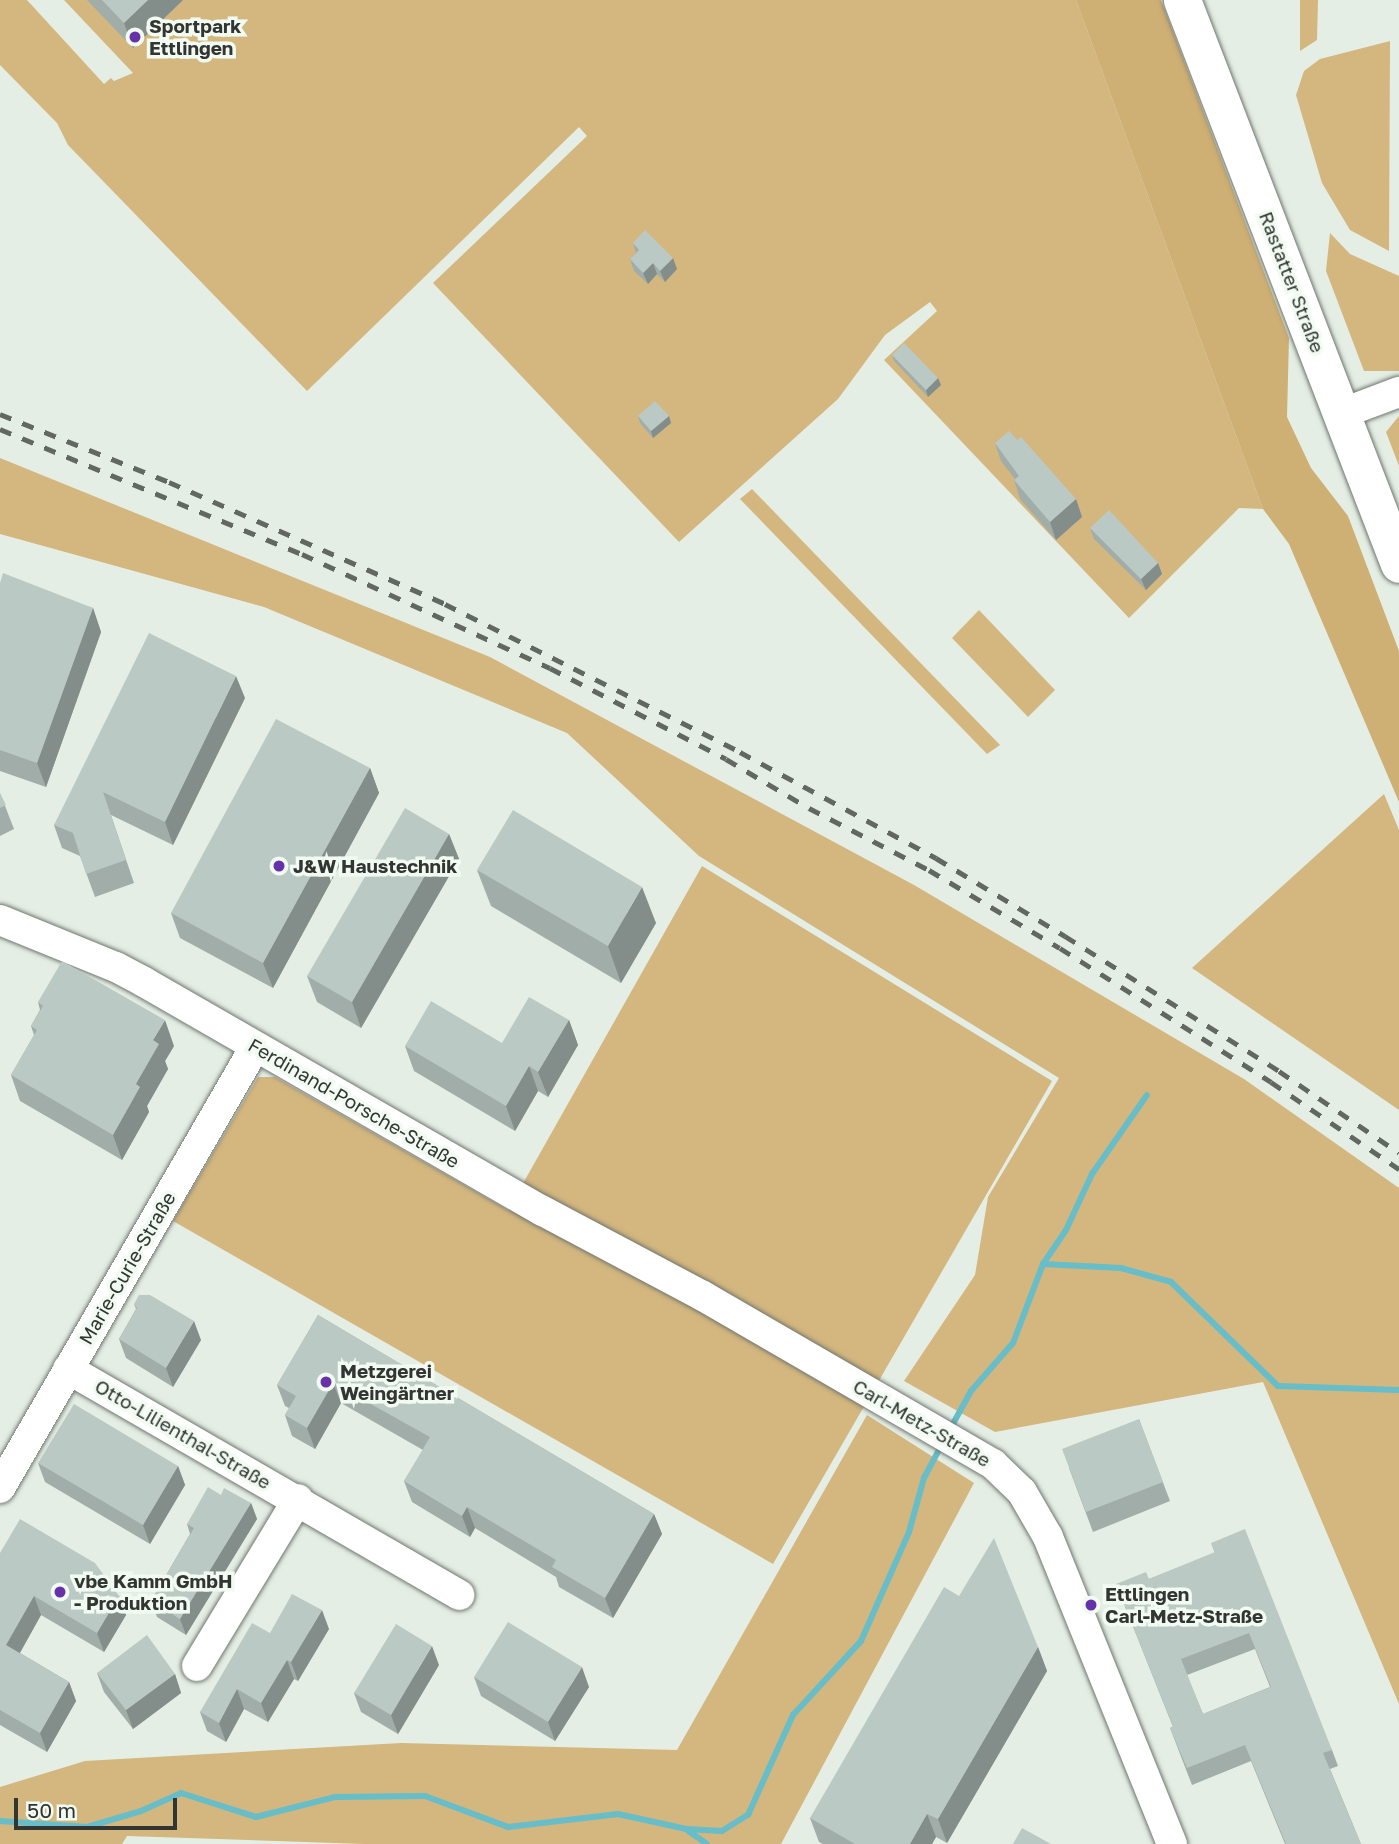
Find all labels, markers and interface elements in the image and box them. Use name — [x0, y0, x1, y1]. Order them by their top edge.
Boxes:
place label: Sportpark Ettlingen — [149, 15, 241, 59]
marker: Sportpark Ettlingen — [127, 29, 143, 45]
street label: Rastatter Straße — [1255, 208, 1329, 356]
place label: J&W Haustechnik — [293, 855, 457, 877]
marker: J&W Haustechnik — [271, 858, 287, 874]
street label: Ferdinand-Porsche-Straße — [244, 1033, 464, 1173]
street label: Marie-Curie-Straße — [74, 1188, 180, 1348]
place label: Metzgerei Weingärtner — [340, 1360, 454, 1404]
street label: Otto-Lilienthal-Straße — [91, 1374, 275, 1494]
marker: Metzgerei Weingärtner — [318, 1374, 334, 1390]
street label: Carl-Metz-Straße — [849, 1374, 995, 1472]
place label: vbe Kamm GmbH - Produktion — [74, 1570, 232, 1614]
place label: Ettlingen Carl-Metz-Straße — [1105, 1583, 1263, 1627]
marker: vbe Kamm GmbH - Produktion — [52, 1584, 68, 1600]
marker: Ettlingen Carl-Metz-Straße — [1083, 1597, 1099, 1613]
scale bar — [18, 1784, 180, 1828]
text: 50 m — [27, 1797, 76, 1823]

